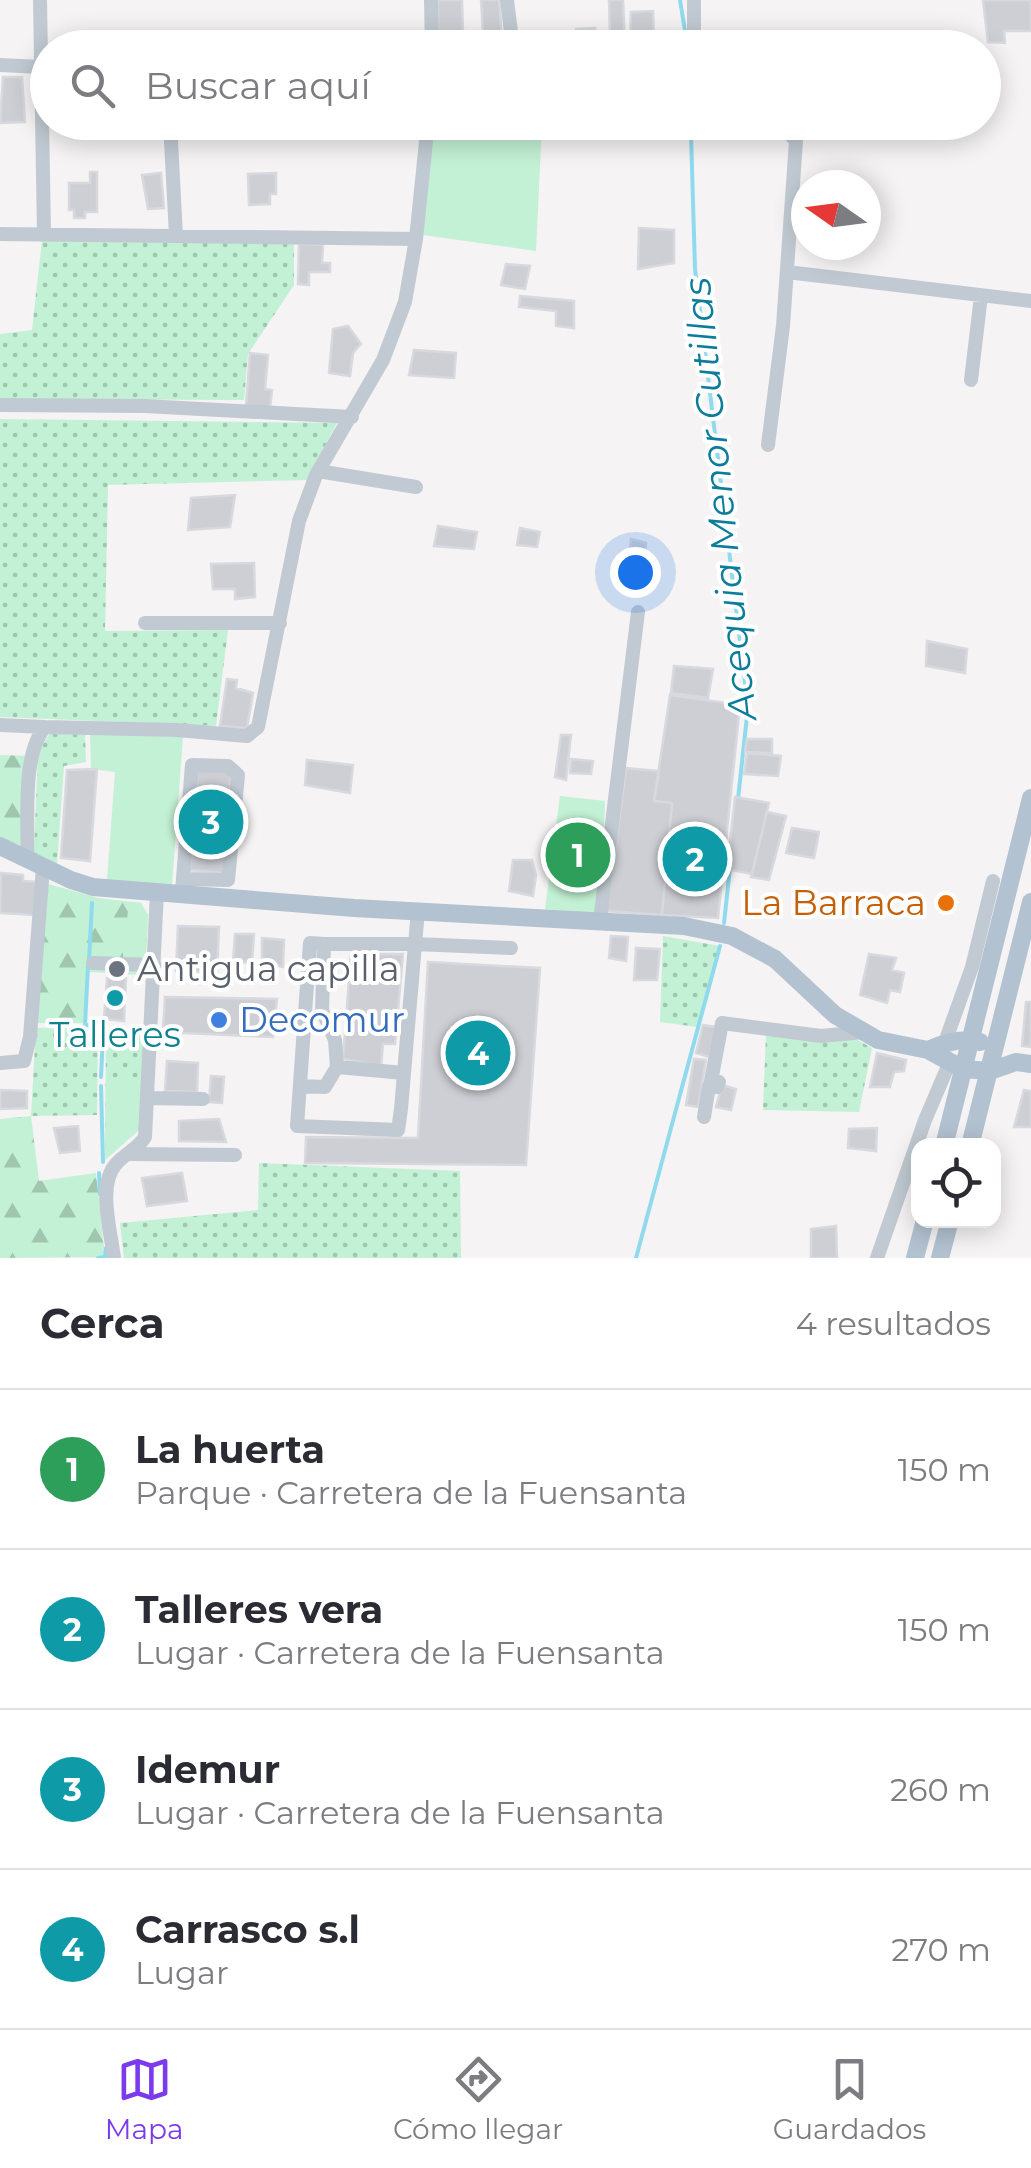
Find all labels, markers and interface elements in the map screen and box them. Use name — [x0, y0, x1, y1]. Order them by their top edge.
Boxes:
search box — [30, 30, 1001, 140]
icon: search — [65, 58, 120, 113]
text: Buscar aquí — [145, 62, 371, 109]
north arrow — [791, 170, 881, 260]
water label: Acequia Menor Cutillas — [673, 275, 766, 725]
your location — [610, 547, 661, 598]
pin: 3 — [178, 784, 244, 860]
pin: 1 — [546, 818, 610, 892]
pin: 2 — [662, 822, 728, 896]
place label: La Barraca — [741, 881, 926, 924]
marker: La Barraca — [935, 892, 957, 914]
place label: Antigua capilla — [137, 947, 400, 990]
marker: Antigua capilla — [106, 958, 128, 980]
marker: Talleres — [104, 987, 126, 1009]
place label: Decomur — [239, 998, 405, 1041]
marker: Decomur — [208, 1009, 230, 1031]
place label: Talleres — [49, 1013, 181, 1056]
pin: 4 — [446, 1016, 510, 1090]
map controls — [911, 1138, 1001, 1228]
button: locate — [911, 1138, 1001, 1228]
text: Cerca — [40, 1297, 165, 1349]
text: 4 resultados — [796, 1304, 991, 1343]
text: La huerta — [135, 1426, 325, 1473]
text: 1 — [66, 1450, 79, 1489]
text: 150 m — [898, 1450, 991, 1489]
text: Parque · Carretera de la Fuensanta — [135, 1473, 687, 1512]
text: Talleres vera — [135, 1586, 383, 1633]
text: 2 — [63, 1610, 82, 1649]
text: 150 m — [898, 1610, 991, 1649]
text: Lugar · Carretera de la Fuensanta — [135, 1633, 665, 1672]
text: Idemur — [135, 1746, 280, 1793]
text: 3 — [63, 1770, 82, 1809]
text: 260 m — [890, 1770, 991, 1809]
text: Lugar · Carretera de la Fuensanta — [135, 1793, 665, 1832]
text: Carrasco s.l — [135, 1906, 360, 1953]
text: 4 — [61, 1930, 84, 1969]
text: 270 m — [891, 1930, 991, 1969]
text: Lugar — [135, 1953, 229, 1992]
tab: Mapa — [105, 2052, 183, 2146]
tab: Cómo llegar — [393, 2052, 563, 2146]
tab: Guardados — [773, 2052, 926, 2146]

